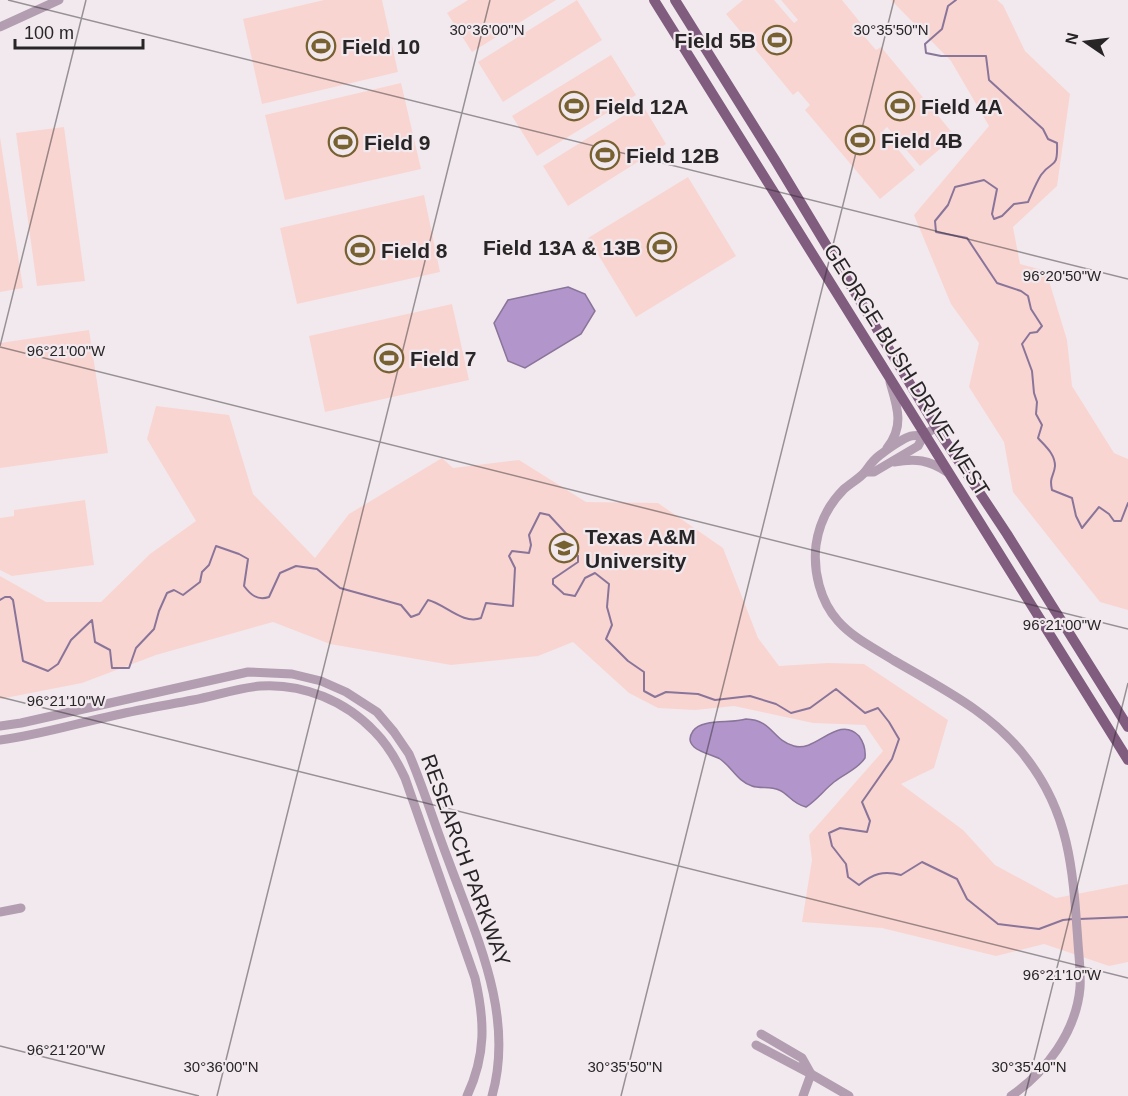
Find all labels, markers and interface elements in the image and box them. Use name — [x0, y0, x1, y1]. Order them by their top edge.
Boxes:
scale bar — [15, 12, 142, 50]
north arrow — [1056, 12, 1116, 72]
text: 30°36'00"N — [449, 21, 525, 38]
text: 30°35'50"N — [853, 21, 929, 38]
text: 100 m — [24, 23, 74, 43]
sports icon: Field 5B — [761, 24, 793, 56]
place label: Field 5B — [674, 29, 756, 52]
sports icon: Field 10 — [305, 30, 337, 62]
text: N — [1062, 31, 1082, 46]
place label: Field 10 — [342, 35, 420, 58]
sports icon: Field 12A — [558, 90, 590, 122]
sports icon: Field 4A — [884, 90, 916, 122]
place label: Field 12A — [595, 95, 688, 118]
place label: Field 4A — [921, 95, 1003, 118]
sports icon: Field 4B — [844, 124, 876, 156]
sports icon: Field 9 — [327, 126, 359, 158]
place label: Field 4B — [881, 129, 963, 152]
place label: Field 9 — [364, 131, 431, 154]
sports icon: Field 12B — [589, 139, 621, 171]
place label: Field 12B — [626, 144, 719, 167]
sports icon: Field 13A & 13B — [646, 231, 678, 263]
sports icon: Field 8 — [344, 234, 376, 266]
place label: Field 13A & 13B — [483, 236, 641, 259]
place label: Field 8 — [381, 239, 448, 262]
street label: GEORGE BUSH DRIVE WEST — [820, 240, 994, 500]
text: 96°20'50"W — [1023, 267, 1102, 284]
text: 96°21'00"W — [27, 342, 106, 359]
sports icon: Field 7 — [373, 342, 405, 374]
place label: Field 7 — [410, 347, 477, 370]
place label: Texas A&M University — [585, 525, 696, 572]
school or university icon: Texas A&M University — [548, 532, 580, 564]
text: 96°21'00"W — [1023, 616, 1102, 633]
text: 96°21'10"W — [27, 692, 106, 709]
street label: RESEARCH PARKWAY — [417, 751, 515, 969]
text: 96°21'10"W — [1023, 966, 1102, 983]
text: 96°21'20"W — [27, 1041, 106, 1058]
text: 30°36'00"N — [183, 1058, 259, 1075]
text: 30°35'50"N — [587, 1058, 663, 1075]
text: 30°35'40"N — [991, 1058, 1067, 1075]

